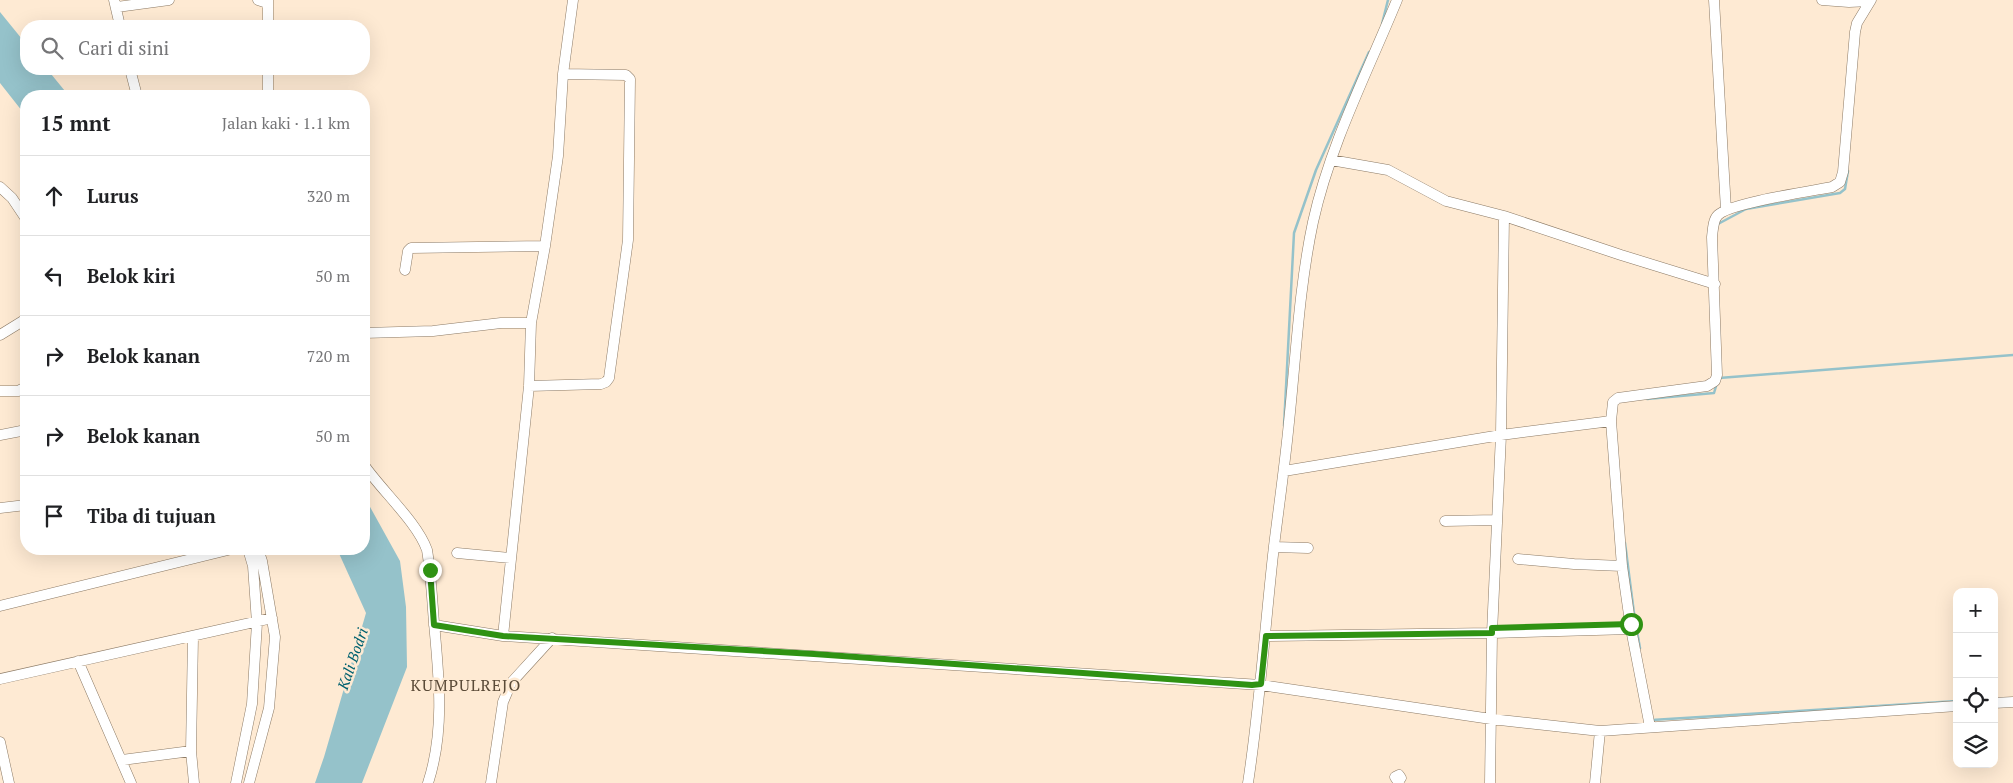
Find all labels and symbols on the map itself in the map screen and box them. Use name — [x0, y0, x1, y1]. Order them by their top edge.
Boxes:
route end — [419, 559, 442, 582]
route start — [1620, 613, 1643, 636]
water label: Kali Bodri — [332, 624, 372, 693]
district label: KUMPULREJO — [411, 674, 521, 696]

